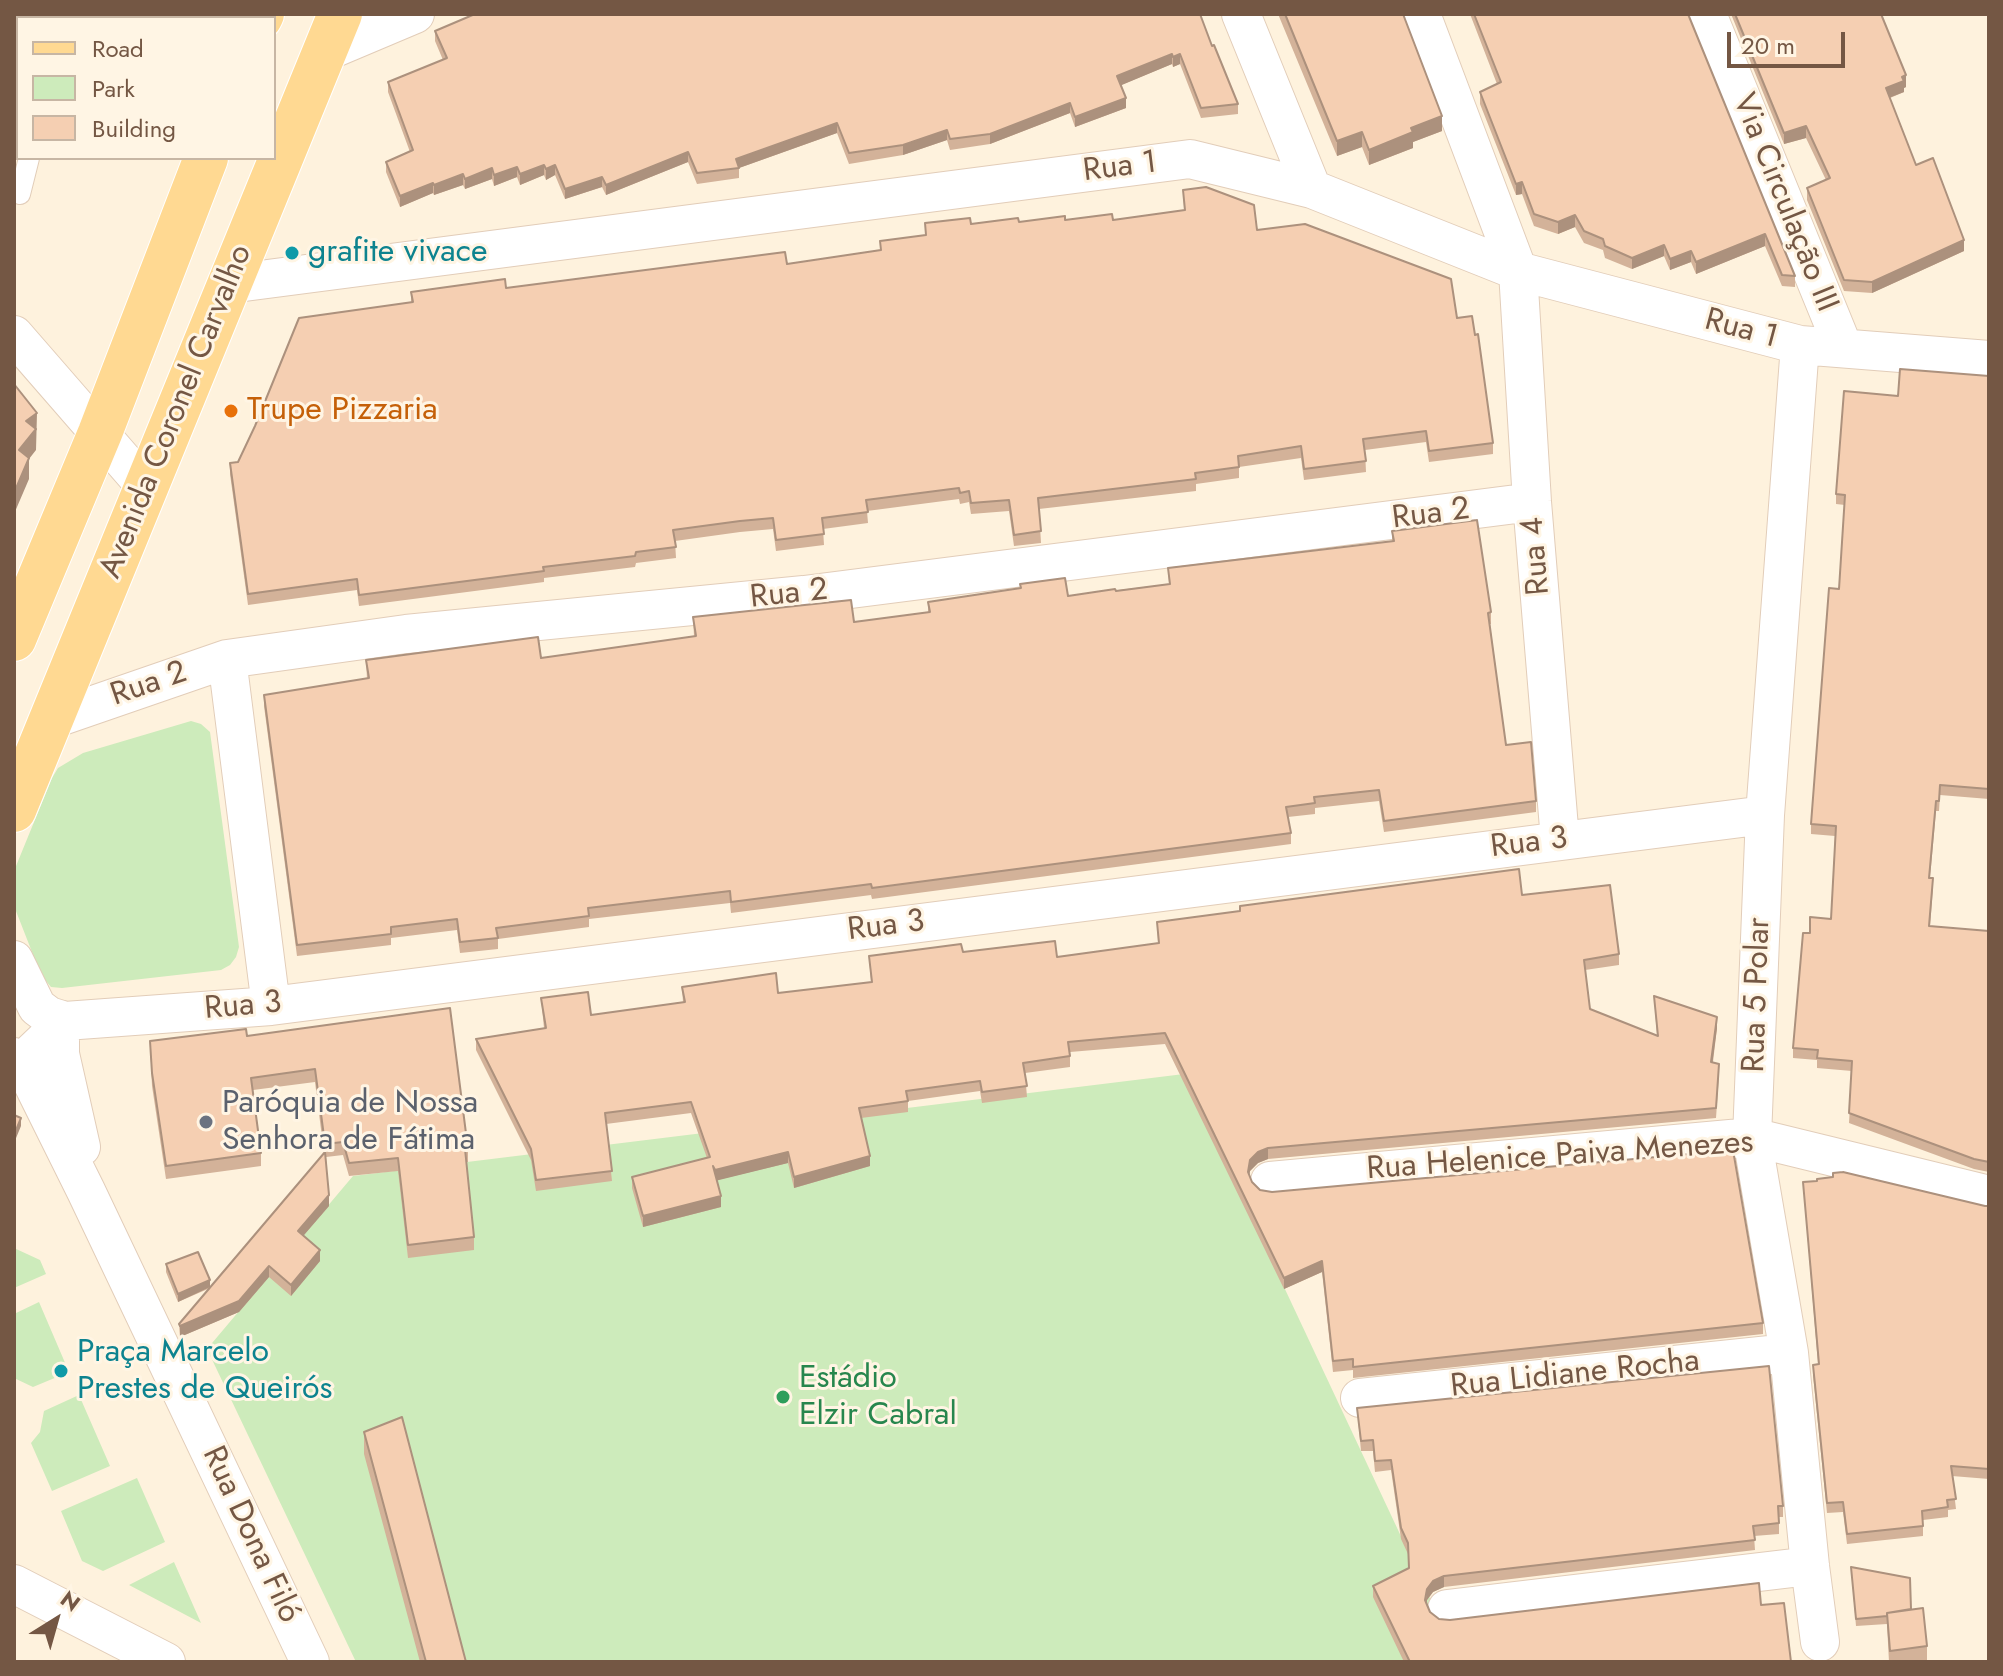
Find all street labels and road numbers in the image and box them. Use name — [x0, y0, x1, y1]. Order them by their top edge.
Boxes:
street label: Via Circulação III — [1723, 89, 1845, 317]
street label: Rua 1 — [1081, 144, 1159, 192]
street label: Avenida Coronel Carvalho — [93, 240, 261, 584]
street label: Rua 1 — [1700, 302, 1782, 358]
street label: Rua 2 — [1390, 491, 1472, 539]
street label: Rua 4 — [1514, 515, 1560, 597]
street label: Rua 2 — [748, 572, 830, 618]
street label: Rua 2 — [106, 654, 192, 716]
street label: Rua 3 — [1488, 820, 1570, 868]
street label: Rua 3 — [845, 903, 927, 951]
street label: Rua 5 Polar — [1736, 917, 1780, 1073]
street label: Rua 3 — [203, 985, 283, 1029]
street label: Rua Helenice Paiva Menezes — [1365, 1124, 1755, 1190]
street label: Rua Lidiane Rocha — [1449, 1343, 1701, 1407]
street label: Rua Dona Filó — [192, 1441, 308, 1629]

